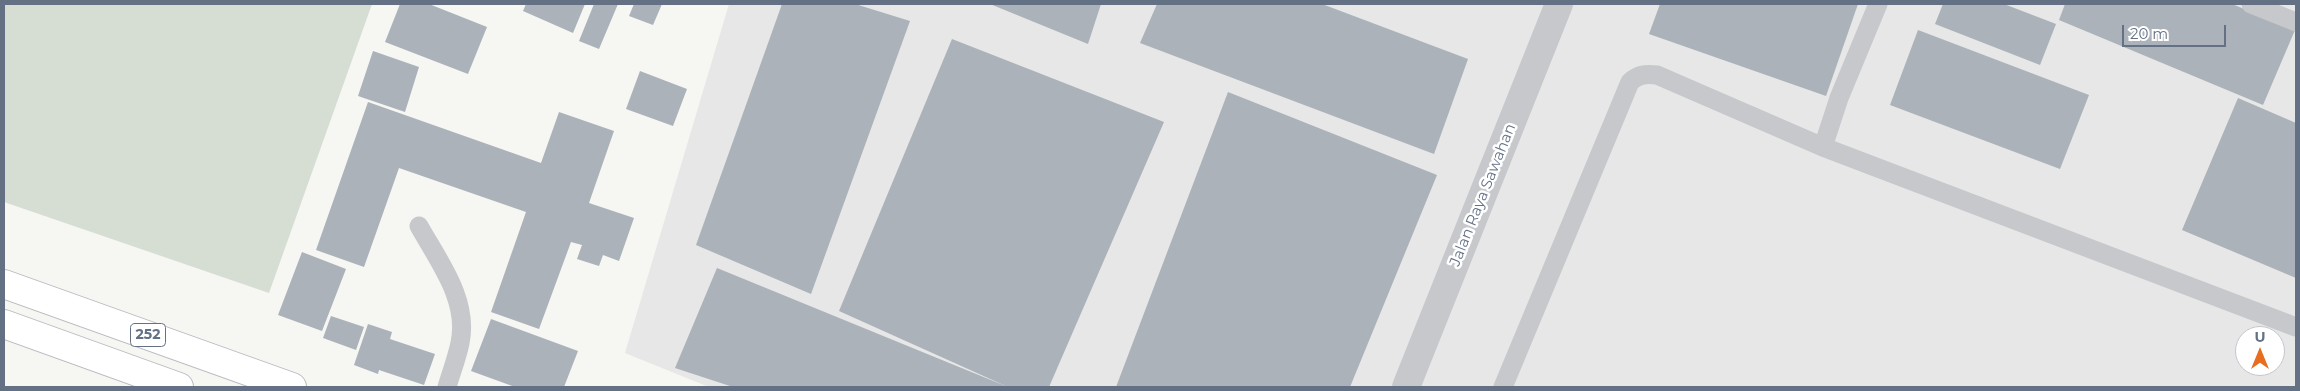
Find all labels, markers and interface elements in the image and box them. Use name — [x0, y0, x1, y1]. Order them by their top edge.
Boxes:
scale bar — [2125, 15, 2229, 47]
text: 20 m — [2130, 24, 2168, 43]
street label: Jalan Raya Sawahan — [1446, 121, 1520, 269]
road number: 252 — [130, 324, 166, 346]
north arrow — [2235, 326, 2285, 376]
text: U — [2254, 328, 2266, 346]

